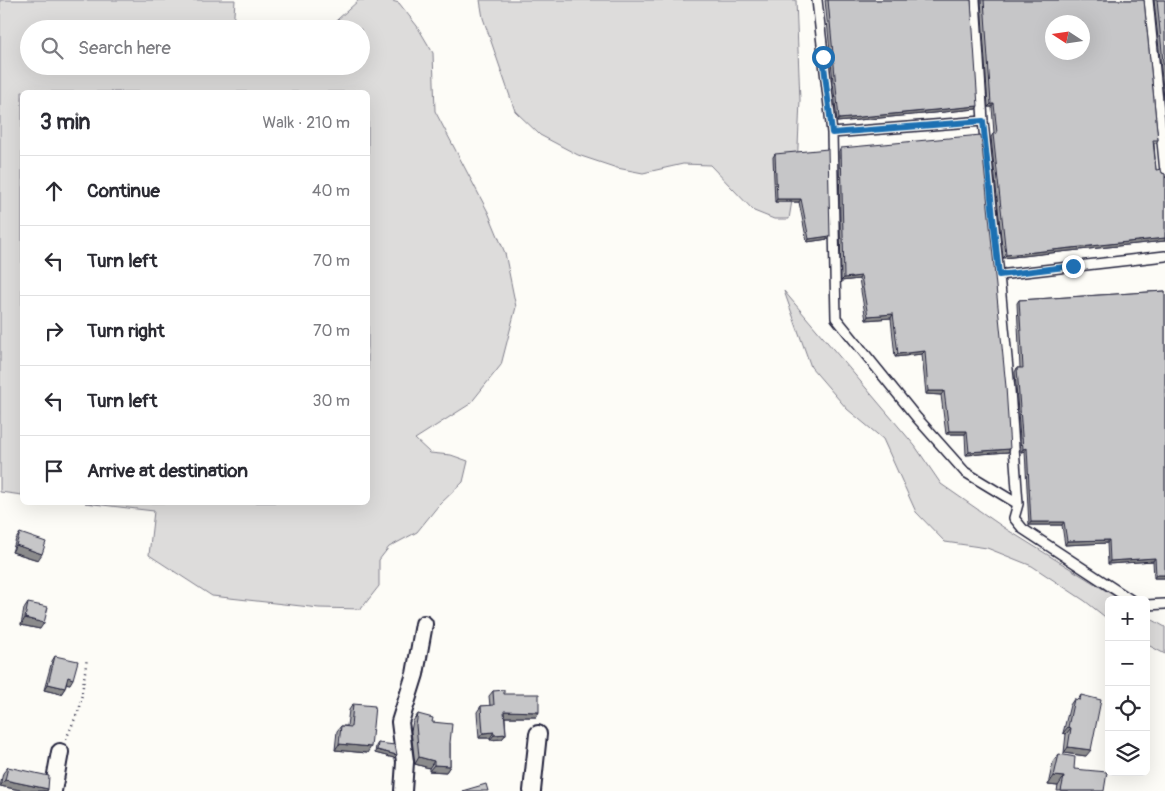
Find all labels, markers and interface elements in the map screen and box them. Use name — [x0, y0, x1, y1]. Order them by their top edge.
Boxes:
north arrow — [1045, 15, 1090, 60]
search box — [20, 20, 370, 75]
icon: search — [38, 34, 66, 62]
text: Search here — [78, 36, 171, 60]
route start — [812, 46, 835, 69]
text: 3 min — [40, 109, 90, 136]
text: Walk · 210 m — [262, 113, 350, 133]
icon: ahead — [40, 177, 68, 205]
text: Continue — [87, 179, 160, 203]
text: 40 m — [312, 181, 350, 201]
icon: left — [40, 247, 68, 275]
text: Turn left — [87, 249, 157, 273]
text: 70 m — [313, 251, 350, 271]
route end — [1062, 255, 1085, 278]
icon: right — [40, 317, 68, 345]
text: Turn right — [87, 319, 165, 343]
text: 70 m — [313, 321, 350, 341]
icon: left — [40, 387, 68, 415]
text: Turn left — [87, 389, 157, 413]
text: 30 m — [312, 391, 350, 411]
icon: arrive — [40, 457, 68, 485]
text: Arrive at destination — [87, 459, 248, 483]
map controls — [1105, 596, 1150, 776]
button: + — [1105, 596, 1150, 641]
button: − — [1105, 641, 1150, 686]
button: locate — [1105, 686, 1150, 731]
button: layers — [1105, 731, 1150, 776]

